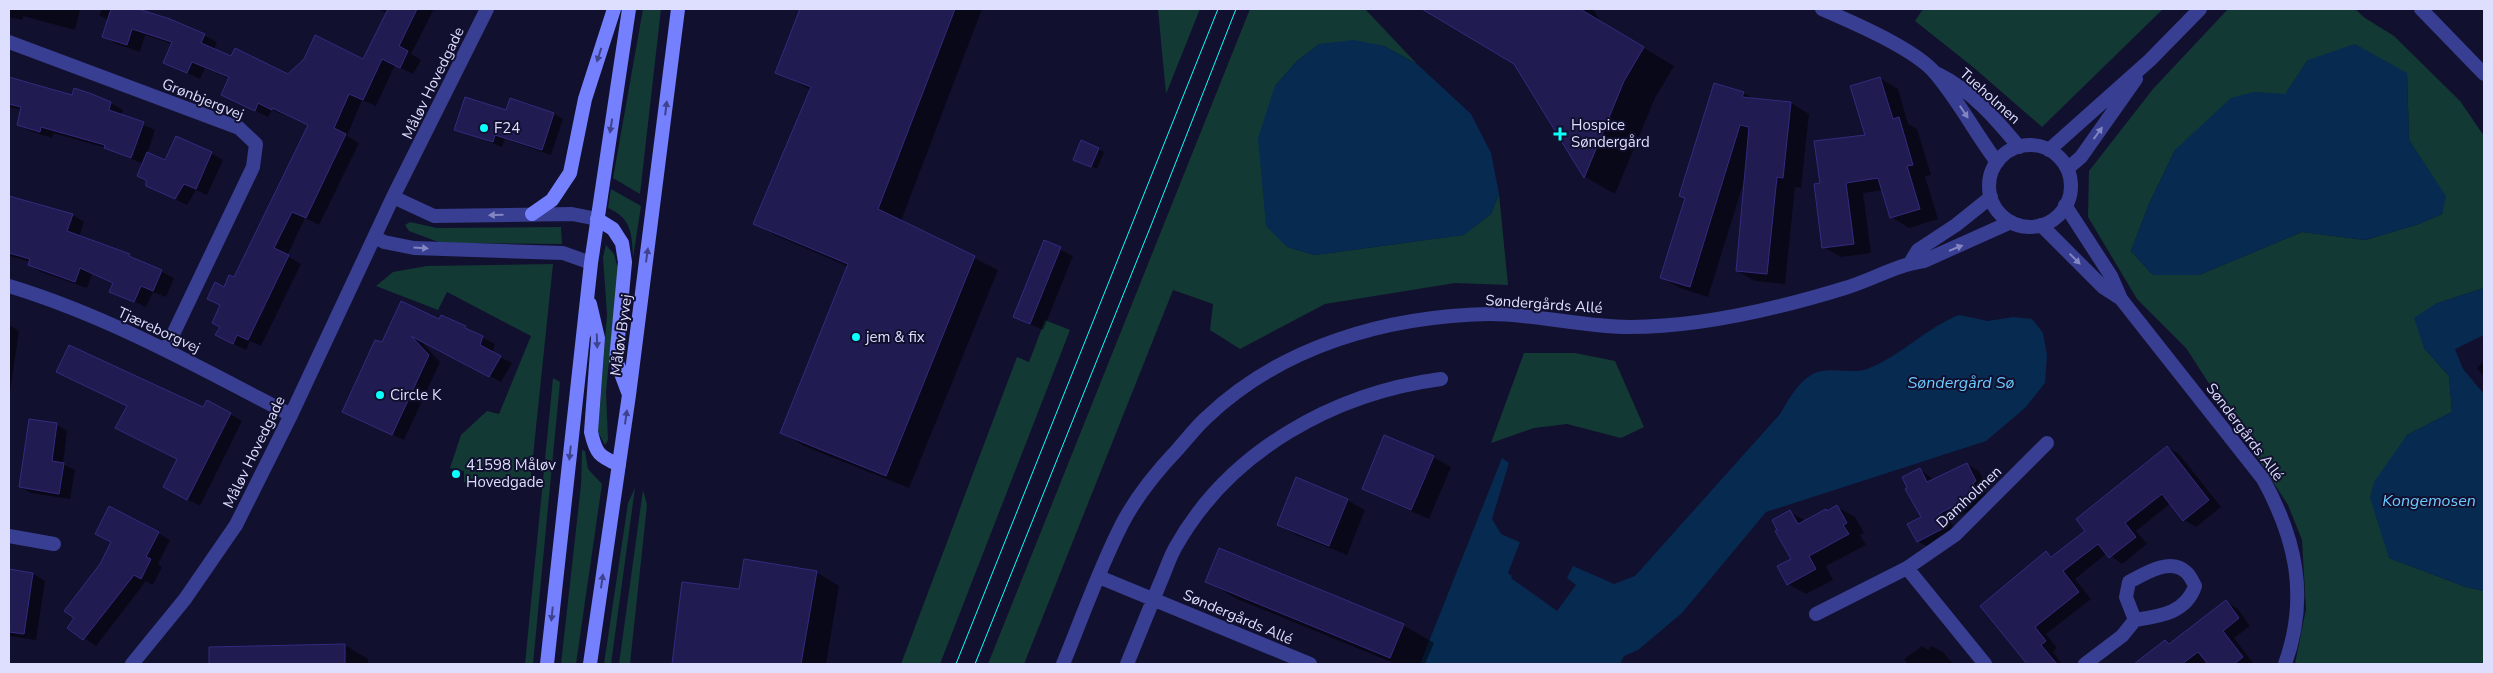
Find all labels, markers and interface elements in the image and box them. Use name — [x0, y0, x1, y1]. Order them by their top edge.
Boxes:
street label: Måløv Hovedgade — [397, 24, 469, 142]
one-way arrow — [595, 48, 603, 63]
street label: Tueholmen — [1955, 63, 2025, 129]
street label: Grønbjergvej — [159, 74, 247, 124]
one-way arrow — [662, 100, 670, 116]
one-way arrow — [1959, 106, 1969, 119]
place label: Hospice Søndergård — [1571, 115, 1650, 152]
place label: F24 — [494, 118, 520, 138]
one-way arrow — [606, 118, 614, 134]
marker: F24 — [478, 122, 490, 134]
marker: Hospice Søndergård — [1553, 127, 1567, 141]
one-way arrow — [2093, 127, 2104, 140]
one-way arrow — [488, 211, 504, 219]
one-way arrow — [1949, 243, 1963, 251]
one-way arrow — [414, 245, 430, 253]
one-way arrow — [644, 247, 652, 263]
one-way arrow — [2069, 253, 2081, 265]
street label: Søndergårds Allé — [1485, 290, 1603, 318]
street label: Måløv Byvej — [605, 293, 637, 377]
street label: Tjæreborgvej — [114, 302, 204, 358]
place label: jem & fix — [865, 327, 925, 347]
marker: jem & fix — [850, 331, 862, 343]
one-way arrow — [593, 333, 601, 349]
water label: Søndergård Sø — [1908, 372, 2015, 394]
street label: Søndergårds Allé — [2202, 379, 2288, 485]
place label: Circle K — [390, 385, 442, 405]
marker: Circle K — [374, 389, 386, 401]
street label: Måløv Hovedgade — [218, 393, 290, 511]
one-way arrow — [622, 408, 630, 424]
one-way arrow — [566, 445, 574, 461]
place label: 41598 Måløv Hovedgade — [466, 455, 556, 492]
street label: Damholmen — [1932, 462, 2006, 532]
marker: 41598 Måløv Hovedgade — [450, 468, 462, 480]
water label: Kongemosen — [2382, 490, 2476, 512]
one-way arrow — [598, 573, 606, 589]
street label: Søndergårds Allé — [1180, 585, 1296, 649]
one-way arrow — [548, 607, 556, 623]

